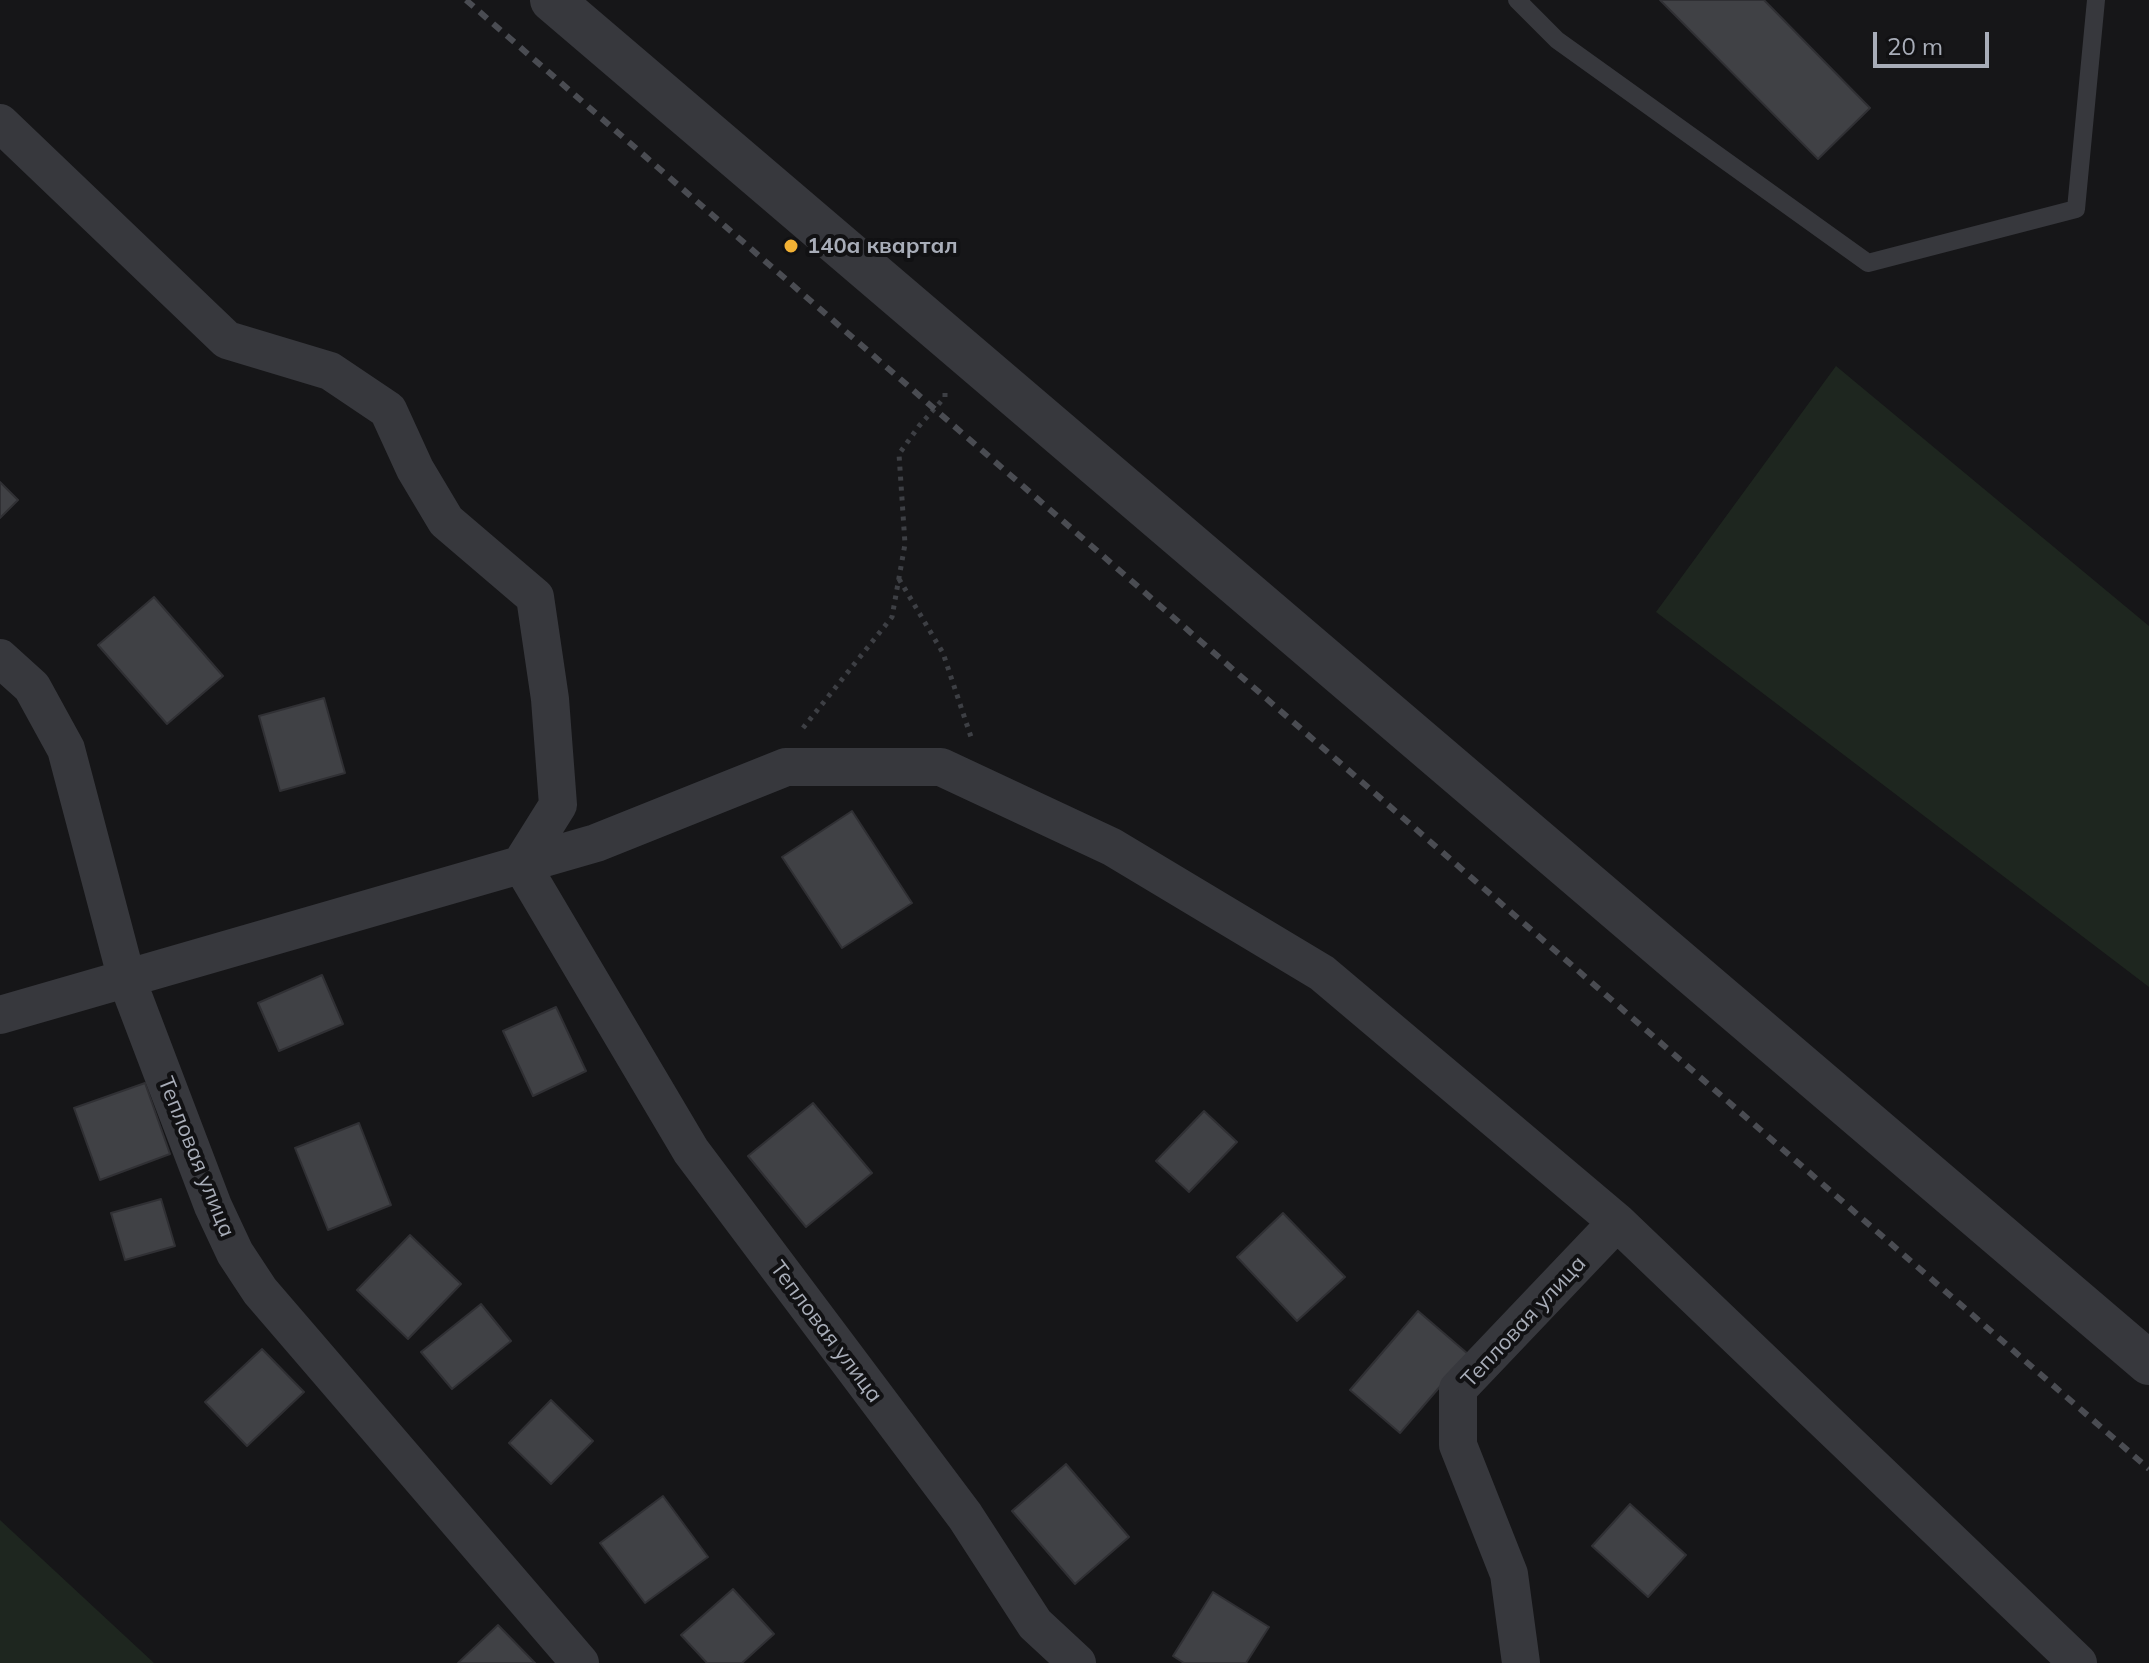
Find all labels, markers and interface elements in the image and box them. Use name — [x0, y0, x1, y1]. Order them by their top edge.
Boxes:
scale bar — [1877, 16, 1993, 66]
text: 20 m — [1887, 31, 1943, 61]
place label: 140а квартал — [807, 233, 958, 259]
marker: 140а квартал — [782, 237, 800, 255]
street label: Тепловая улица — [152, 1073, 240, 1241]
street label: Тепловая улица — [1456, 1251, 1592, 1393]
street label: Тепловая улица — [764, 1256, 888, 1408]

